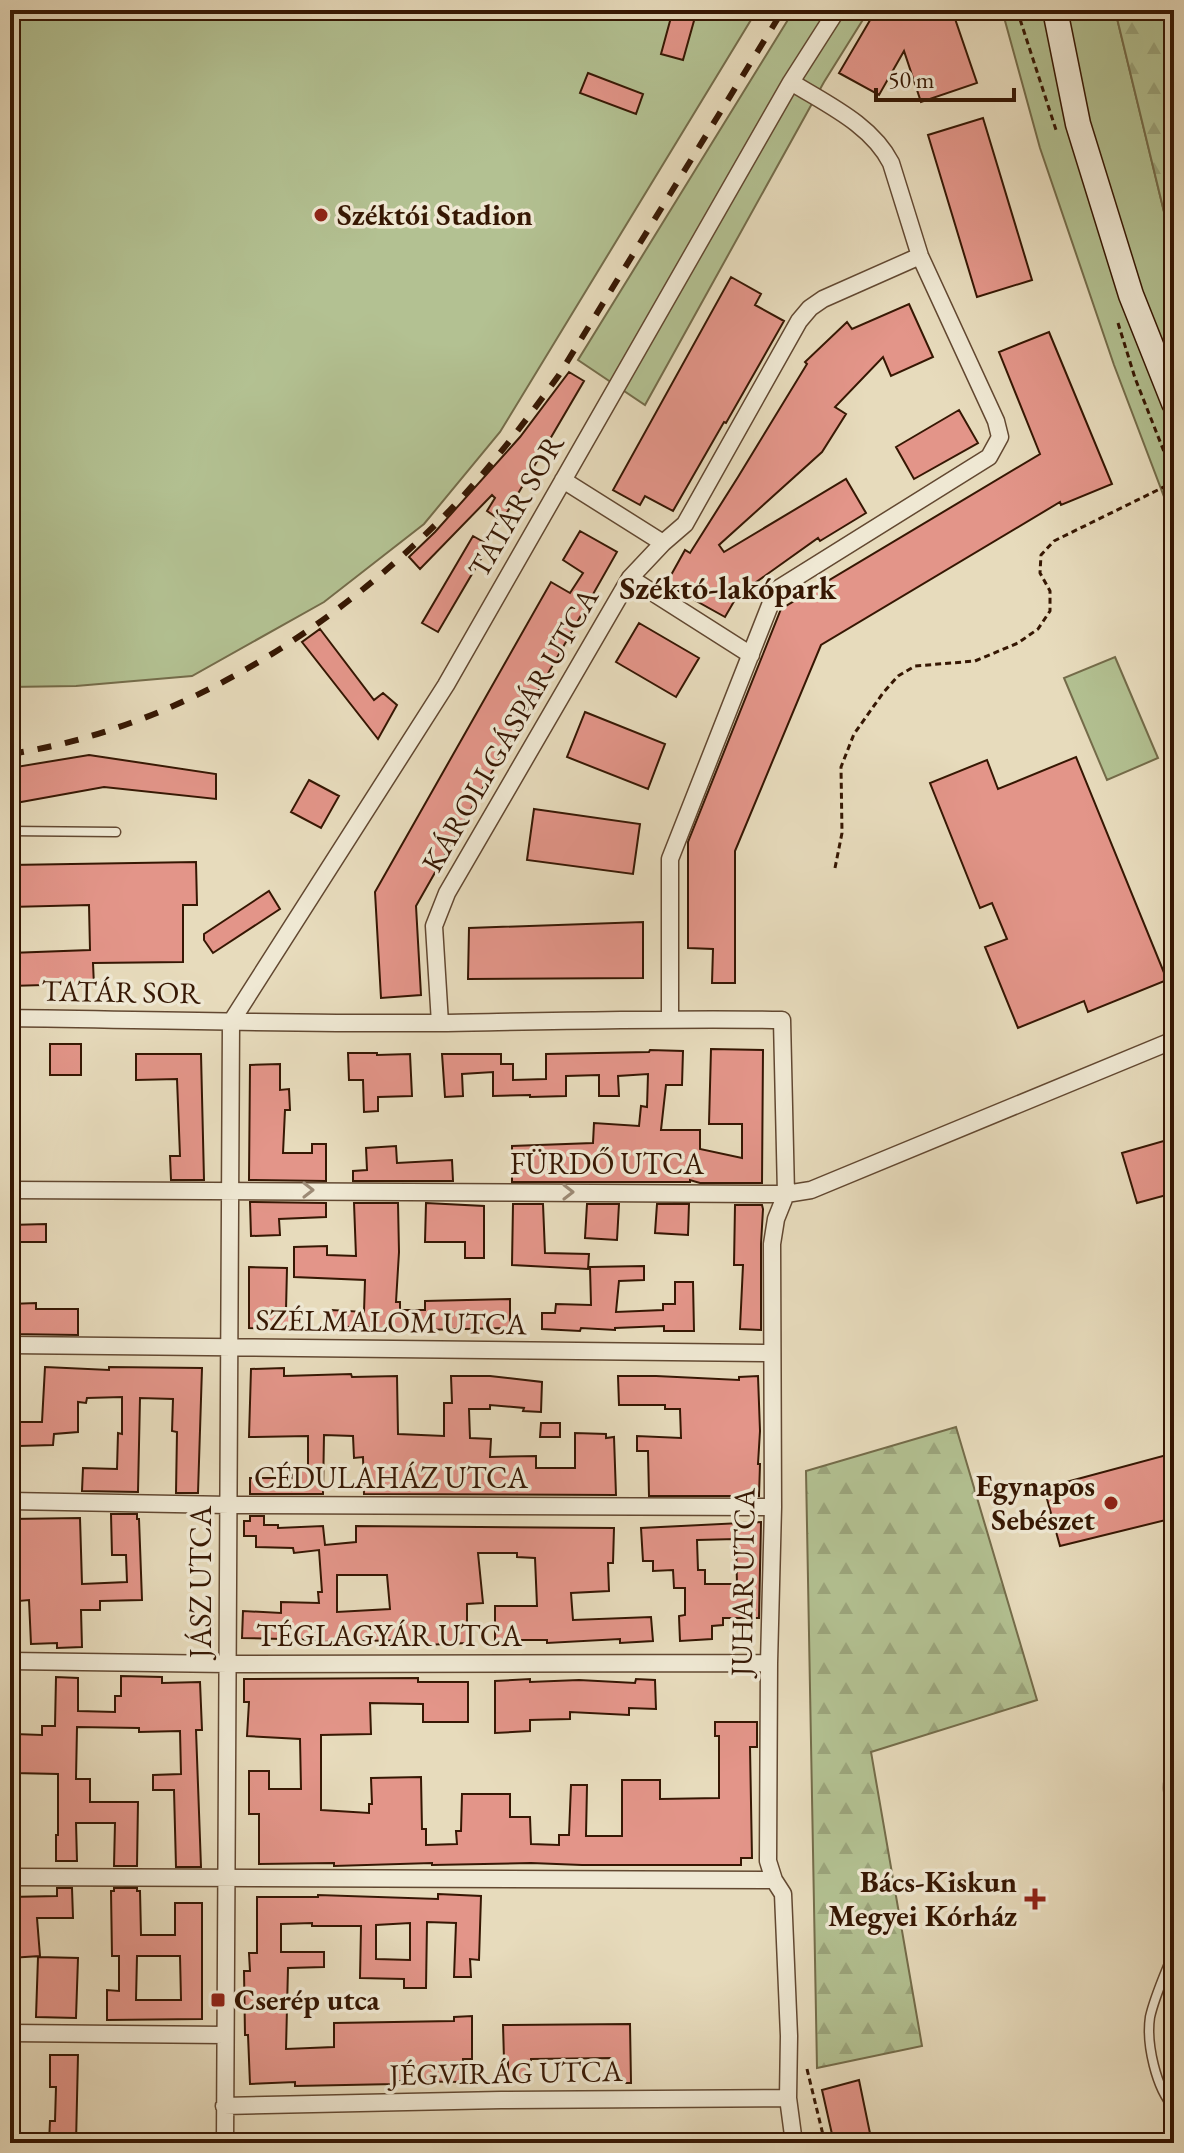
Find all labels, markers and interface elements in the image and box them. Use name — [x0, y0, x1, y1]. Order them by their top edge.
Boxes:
scale bar — [876, 52, 1014, 102]
text: 50 m — [888, 64, 935, 95]
place label: Széktói Stadion — [337, 195, 533, 234]
marker: Széktói Stadion — [312, 206, 330, 224]
street label: TATÁR SOR — [459, 426, 573, 585]
district label: Széktó-lakópark — [619, 567, 837, 609]
street label: KÁROLI GÁSPÁR UTCA — [412, 581, 607, 879]
street label: TATÁR SOR — [41, 971, 202, 1012]
street label: FÜRDŐ UTCA — [510, 1144, 704, 1183]
one-way arrow — [302, 1182, 315, 1199]
one-way arrow — [562, 1183, 575, 1201]
street label: SZÉLMALOM UTCA — [255, 1300, 527, 1343]
street label: CÉDULAHÁZ UTCA — [254, 1458, 528, 1497]
place label: Egynapos Sebészet — [976, 1466, 1096, 1539]
street label: JUHAR UTCA — [721, 1487, 764, 1680]
marker: Egynapos Sebészet — [1102, 1494, 1120, 1512]
street label: JÁSZ UTCA — [181, 1505, 220, 1661]
street label: TÉGLAGYÁR UTCA — [256, 1616, 522, 1655]
place label: Bács-Kiskun Megyei Kórház — [828, 1862, 1017, 1935]
marker: Bács-Kiskun Megyei Kórház — [1024, 1888, 1046, 1910]
place label: Cserép utca — [234, 1980, 380, 2019]
marker: Cserép utca — [209, 1991, 227, 2009]
street label: JÉGVIRÁG UTCA — [386, 2051, 623, 2094]

